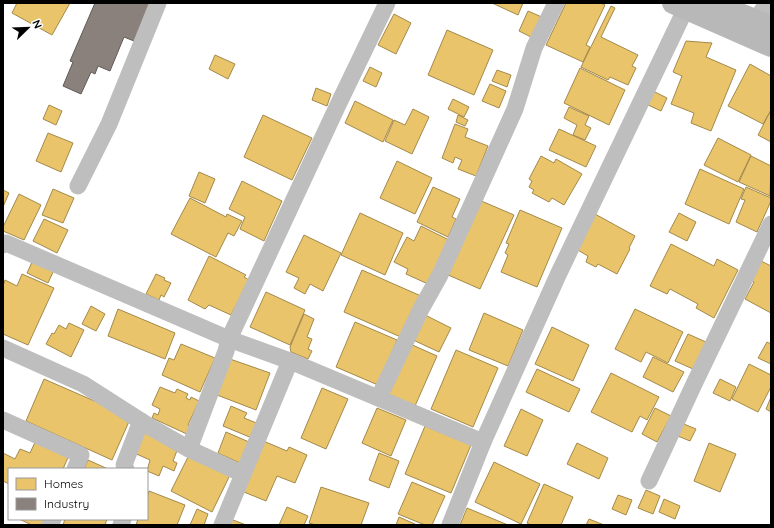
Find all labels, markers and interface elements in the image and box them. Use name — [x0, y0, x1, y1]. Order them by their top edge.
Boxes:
north arrow — [8, 8, 48, 48]
text: N — [29, 18, 45, 31]
legend — [8, 468, 148, 520]
text: Homes — [44, 476, 84, 491]
text: Industry — [44, 496, 89, 511]

